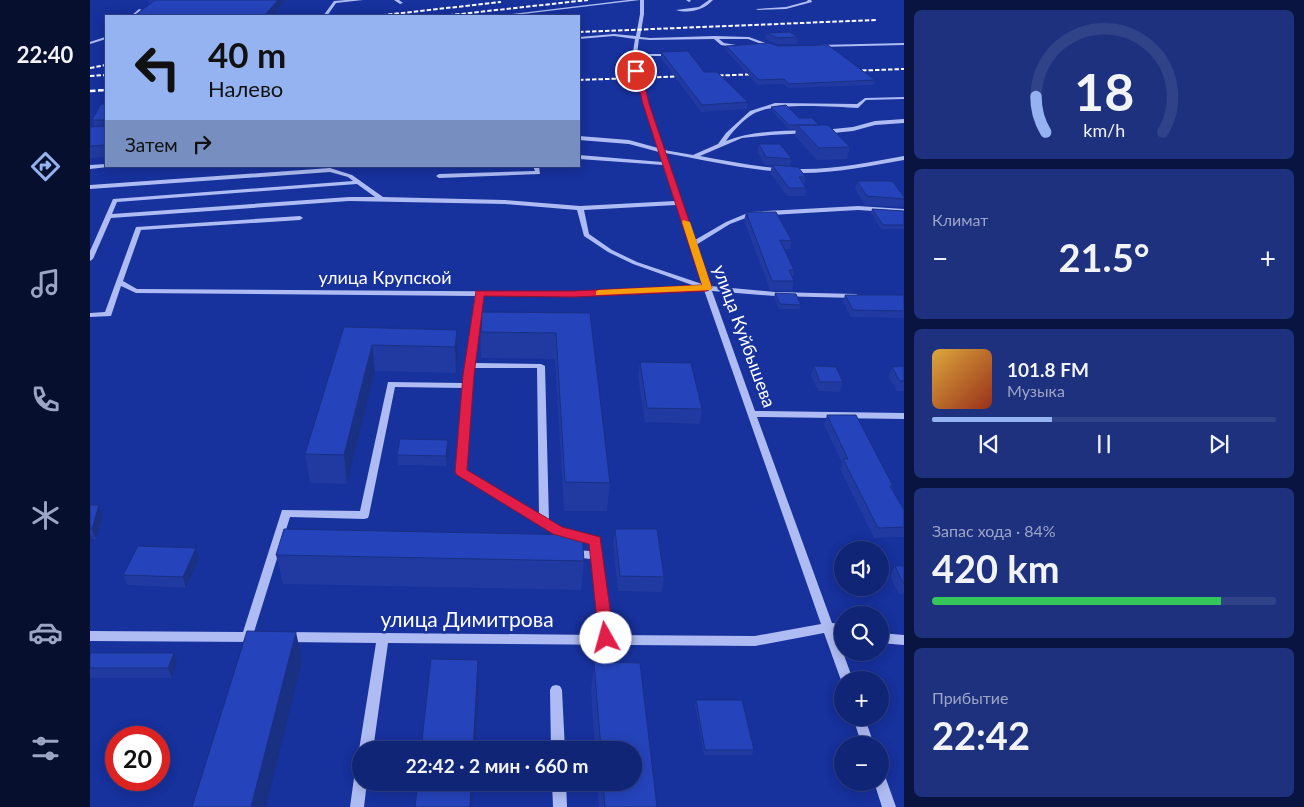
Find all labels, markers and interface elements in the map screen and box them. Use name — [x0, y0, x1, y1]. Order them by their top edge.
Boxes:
text: 40 m — [208, 33, 286, 75]
icon: left — [125, 35, 190, 100]
text: 22:40 — [17, 41, 73, 68]
pin — [615, 50, 657, 92]
icon: arrive — [622, 57, 650, 85]
text: 18 — [1074, 60, 1134, 122]
text: Налево — [208, 75, 283, 102]
text: km/h — [1083, 119, 1125, 141]
icon: right — [188, 130, 216, 158]
text: Затем — [125, 133, 178, 156]
icon: directions — [28, 149, 63, 184]
text: Климат — [932, 210, 988, 229]
text: 21.5° — [1059, 234, 1149, 280]
text: − — [932, 241, 948, 275]
text: + — [1260, 241, 1276, 275]
street label: улица Куйбышева — [709, 262, 781, 410]
icon: music — [28, 266, 63, 301]
street label: улица Крупской — [318, 266, 452, 288]
text: 101.8 FM — [1007, 358, 1089, 381]
text: Музыка — [1007, 381, 1065, 400]
icon: phone — [28, 382, 63, 417]
icon: previous — [975, 430, 1003, 458]
icon: pause — [1090, 430, 1118, 458]
icon: next — [1205, 430, 1233, 458]
icon: climate — [28, 498, 63, 533]
text: Запас хода · 84% — [932, 521, 1056, 540]
map controls — [834, 541, 889, 791]
button: sound — [834, 541, 889, 596]
text: 420 km — [932, 545, 1060, 591]
street label: улица Димитрова — [380, 606, 554, 631]
button: search — [834, 606, 889, 661]
position arrow — [579, 611, 631, 663]
icon: car — [28, 615, 63, 650]
button: + — [834, 671, 889, 726]
text: Прибытие — [932, 688, 1008, 707]
text: 22:42 — [932, 712, 1030, 758]
speed limit sign: 20 — [105, 726, 170, 791]
icon: filters — [28, 731, 63, 766]
button: − — [834, 736, 889, 791]
text: 22:42 · 2 мин · 660 m — [406, 754, 588, 777]

